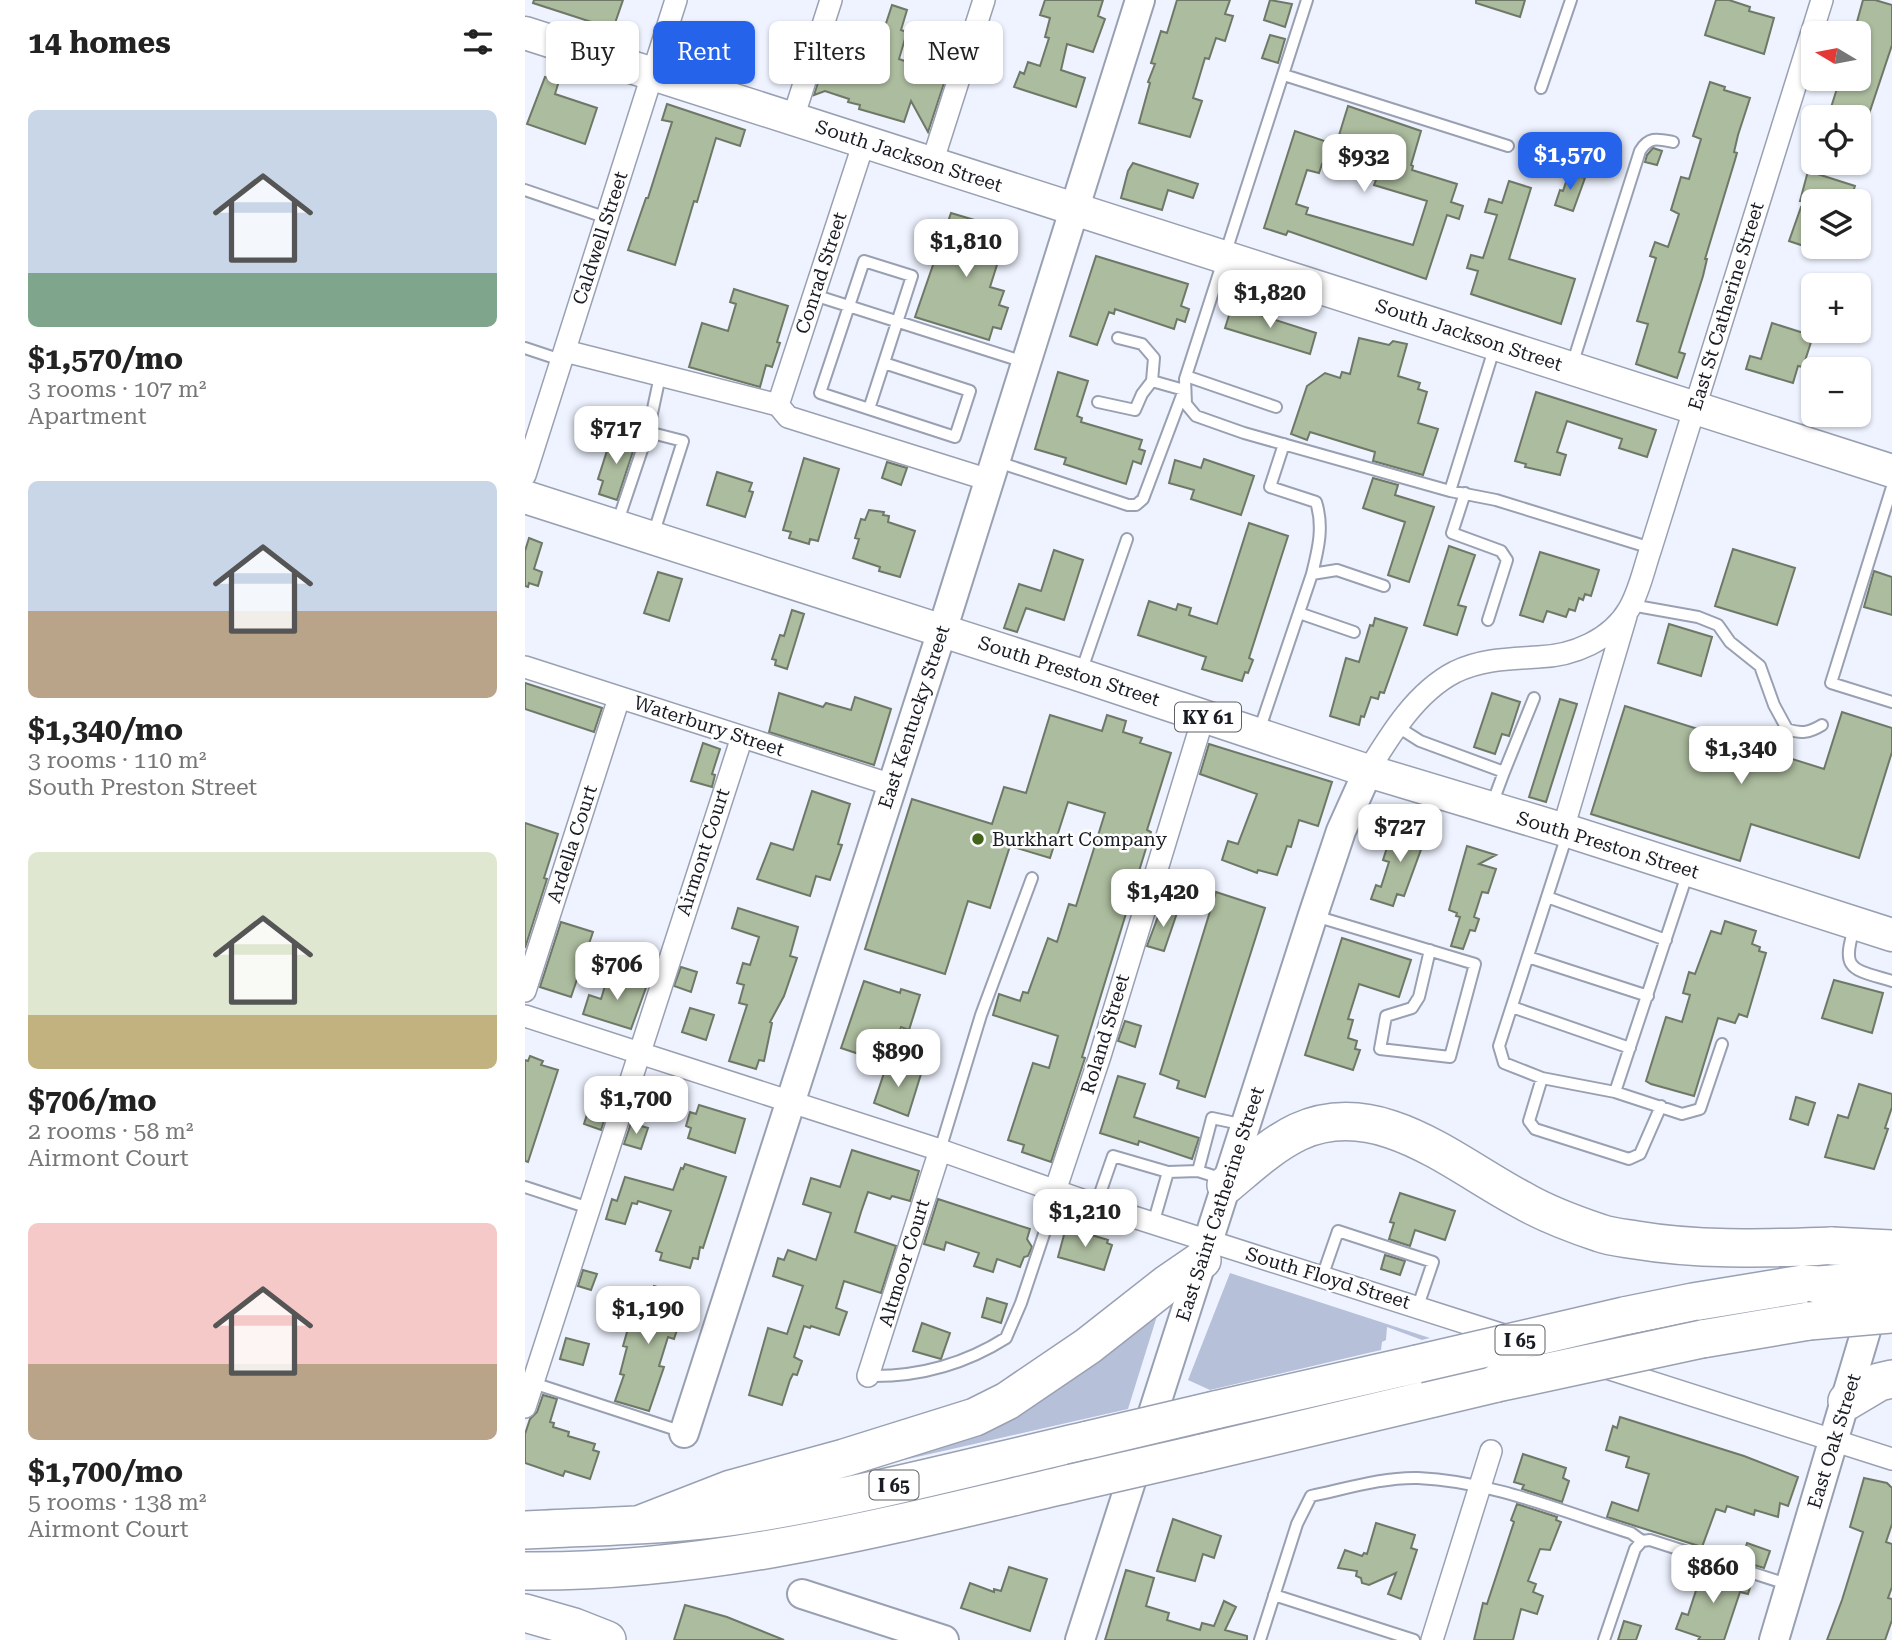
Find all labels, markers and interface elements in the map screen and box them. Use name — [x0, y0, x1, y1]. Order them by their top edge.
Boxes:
chip: Buy — [546, 21, 639, 84]
chip: Rent — [653, 21, 755, 84]
chip: Filters — [769, 21, 890, 84]
chip: New — [904, 21, 1003, 84]
north arrow — [1801, 21, 1871, 91]
map controls — [1801, 21, 1871, 427]
icon: filters — [459, 23, 497, 61]
text: 14 homes — [28, 25, 171, 60]
button: locate — [1801, 105, 1871, 175]
street label: South Jackson Street — [813, 115, 1005, 197]
pin: $1,570 — [1513, 132, 1627, 192]
pin: $932 — [1323, 134, 1405, 194]
text: $1,570 — [1534, 141, 1606, 168]
text: $932 — [1338, 143, 1390, 170]
icon: home — [200, 155, 326, 281]
street label: Caldwell Street — [568, 169, 632, 307]
button: layers — [1801, 189, 1871, 259]
street label: East St Catherine Street — [1683, 199, 1769, 413]
street label: Conrad Street — [790, 209, 852, 337]
pin: $1,810 — [909, 219, 1023, 279]
text: $1,810 — [930, 228, 1002, 255]
pin: $1,820 — [1213, 270, 1327, 330]
button: + — [1801, 273, 1871, 343]
text: $1,820 — [1234, 279, 1306, 306]
street label: South Jackson Street — [1373, 294, 1565, 376]
text: $1,570/mo — [28, 341, 183, 376]
button: − — [1801, 357, 1871, 427]
text: 3 rooms · 107 m² — [28, 376, 206, 403]
text: Apartment — [28, 403, 147, 430]
pin: $717 — [575, 406, 657, 466]
text: $717 — [590, 415, 642, 442]
icon: home — [200, 526, 326, 652]
street label: East Kentucky Street — [873, 622, 955, 812]
street label: South Preston Street — [975, 631, 1163, 711]
street label: Waterbury Street — [631, 691, 787, 761]
road number: KY 61 — [1175, 702, 1241, 732]
text: $1,340/mo — [28, 712, 183, 747]
pin: $1,340 — [1684, 726, 1798, 786]
text: $1,340 — [1705, 735, 1777, 762]
text: 3 rooms · 110 m² — [28, 747, 206, 774]
text: South Preston Street — [28, 774, 257, 801]
street label: Ardella Court — [542, 782, 602, 906]
street label: Airmont Court — [672, 785, 734, 919]
pin: $727 — [1359, 804, 1441, 864]
street label: South Preston Street — [1514, 806, 1702, 884]
text: $727 — [1374, 813, 1426, 840]
place label: Burkhart Company — [992, 828, 1168, 851]
marker: Burkhart Company — [970, 831, 986, 847]
pin: $1,420 — [1106, 870, 1220, 929]
text: $1,420 — [1127, 878, 1199, 905]
icon: home — [200, 897, 326, 1023]
pin: $706 — [576, 942, 658, 1002]
text: $706 — [591, 951, 643, 978]
street label: Roland Street — [1076, 971, 1134, 1097]
pin: $890 — [857, 1030, 939, 1089]
text: $890 — [872, 1038, 924, 1065]
pin: $1,700 — [579, 1076, 693, 1136]
text: $706/mo — [28, 1083, 157, 1118]
street label: East Saint Catherine Street — [1171, 1084, 1269, 1324]
text: $1,700 — [600, 1085, 672, 1112]
text: 2 rooms · 58 m² — [28, 1118, 194, 1145]
text: Airmont Court — [28, 1145, 189, 1172]
pin: $1,210 — [1028, 1190, 1142, 1249]
street label: Altmoor Court — [874, 1196, 934, 1330]
text: $1,210 — [1049, 1198, 1121, 1225]
street label: South Floyd Street — [1243, 1242, 1413, 1314]
icon: home — [200, 1268, 326, 1394]
pin: $1,190 — [591, 1286, 705, 1346]
text: $1,190 — [612, 1295, 684, 1322]
road number: I 65 — [1495, 1325, 1545, 1354]
street label: East Oak Street — [1803, 1371, 1865, 1511]
text: $1,700/mo — [28, 1454, 183, 1489]
road number: I 65 — [869, 1470, 919, 1500]
text: 5 rooms · 138 m² — [28, 1489, 206, 1516]
text: Airmont Court — [28, 1516, 189, 1543]
pin: $860 — [1672, 1546, 1754, 1605]
text: $860 — [1687, 1554, 1739, 1581]

